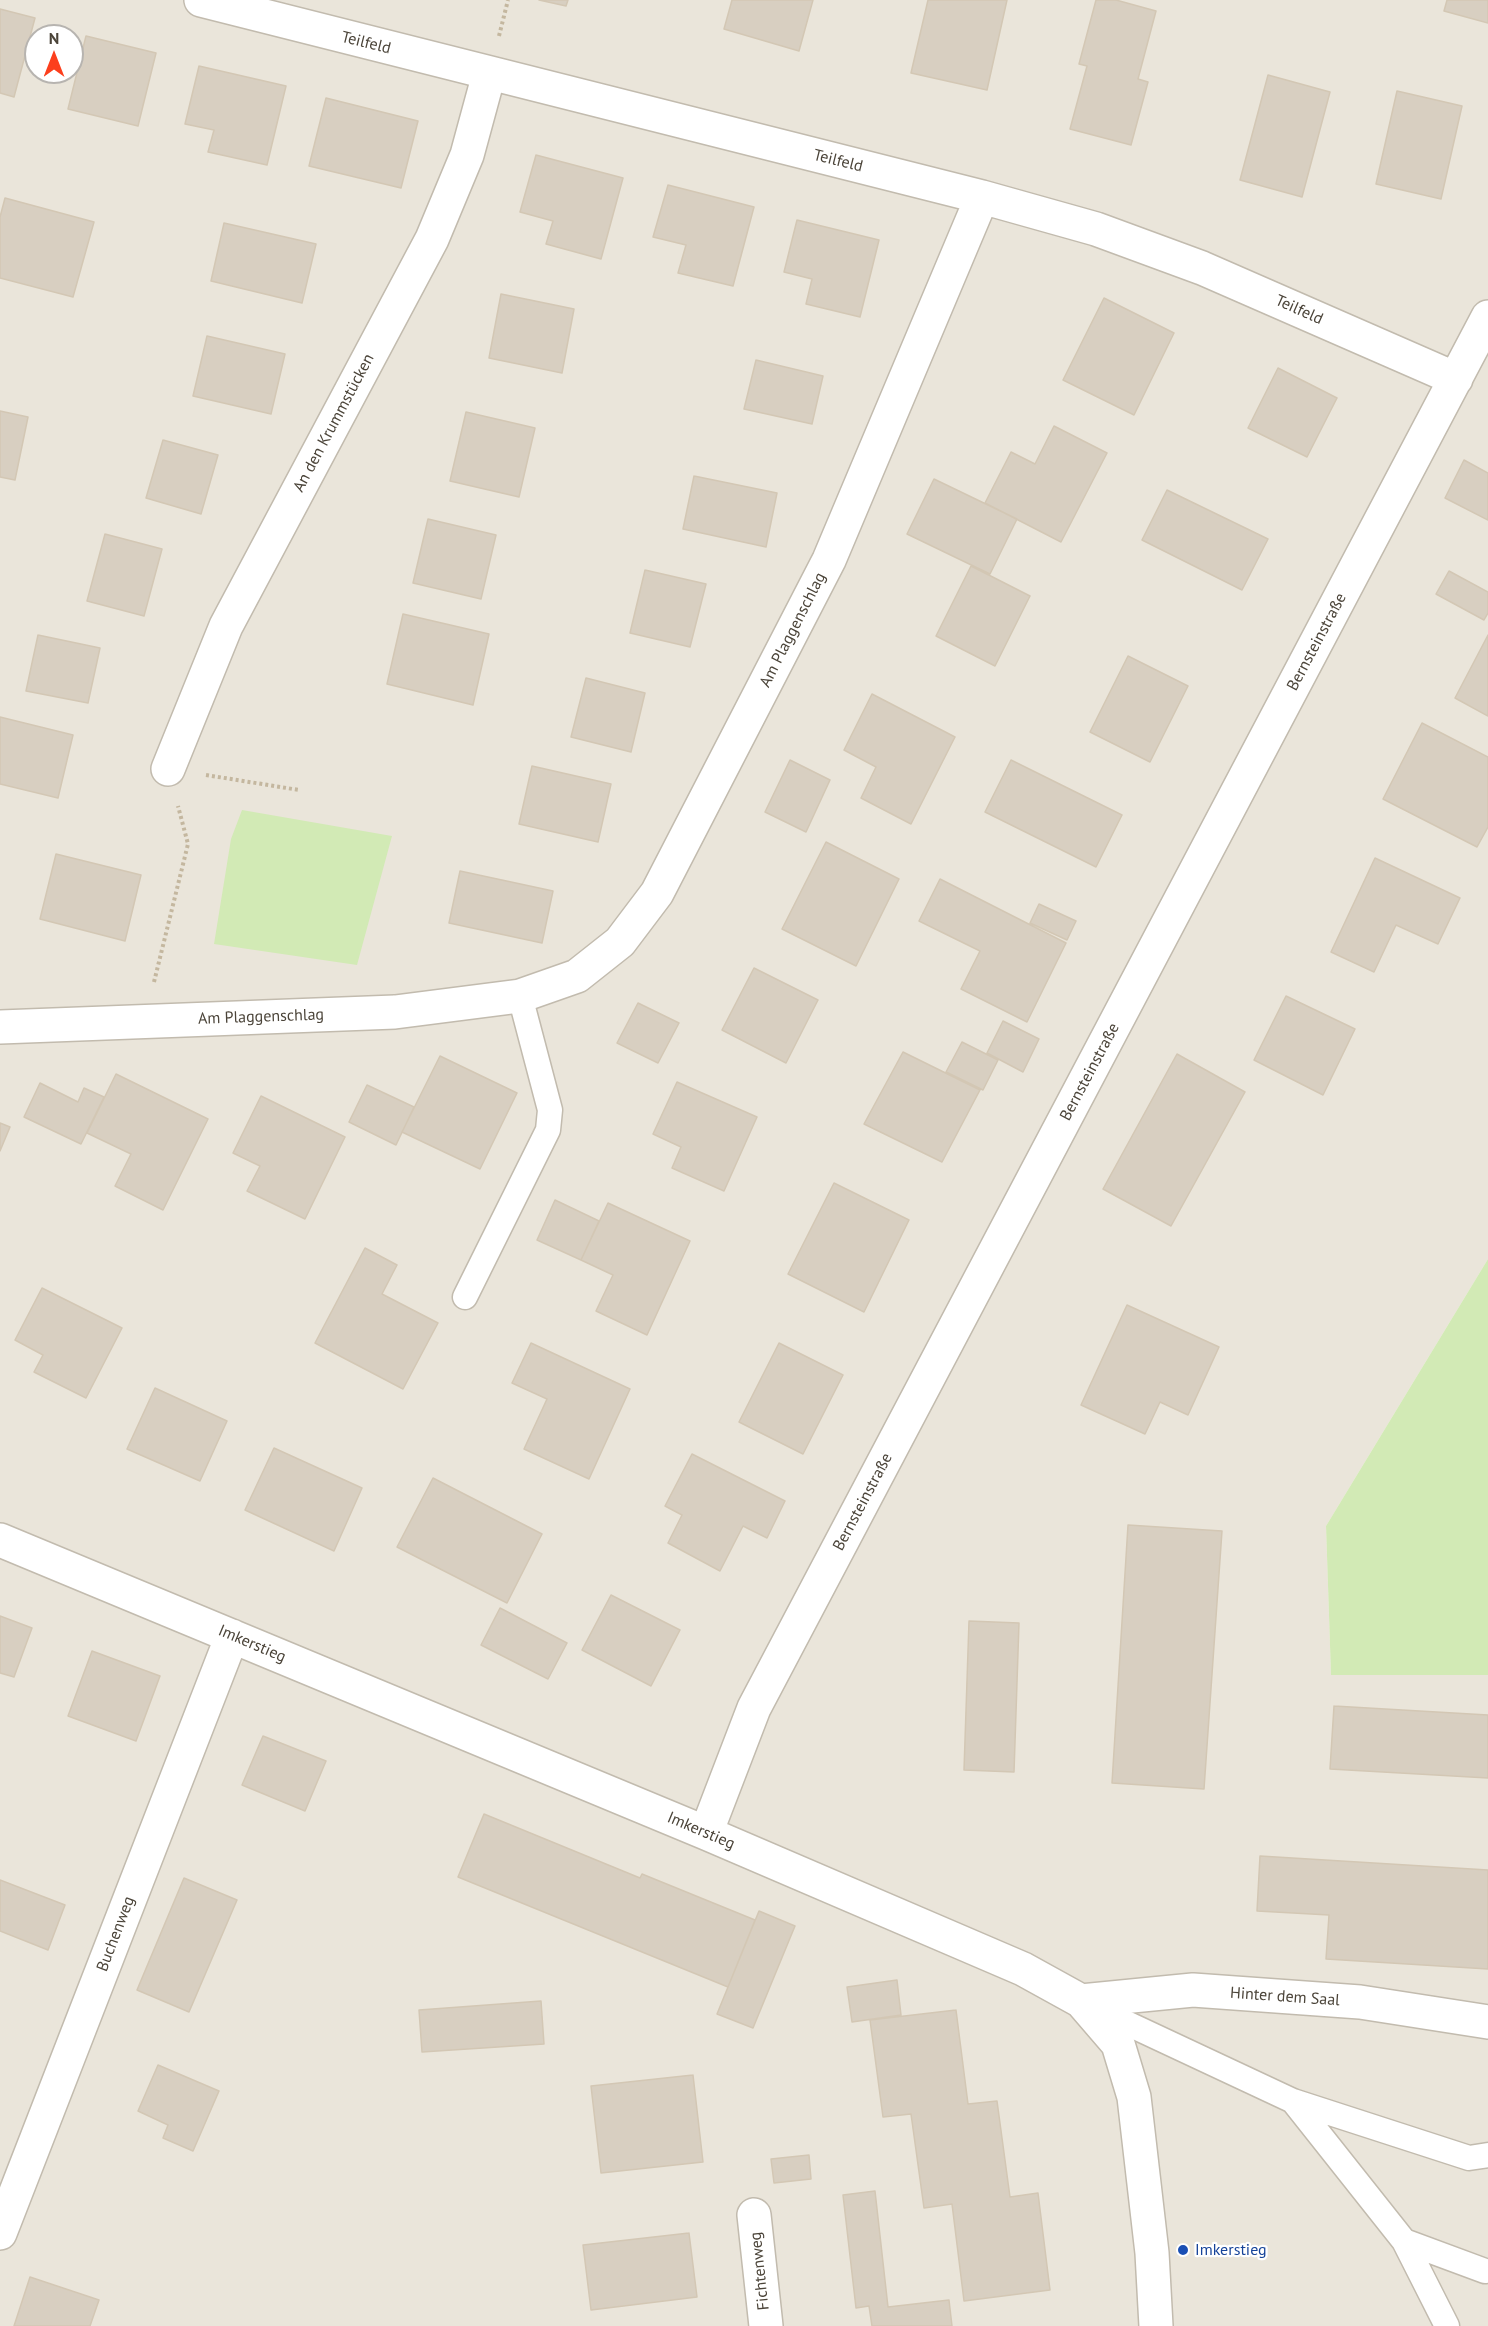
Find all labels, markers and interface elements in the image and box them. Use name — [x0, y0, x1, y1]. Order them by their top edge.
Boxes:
north arrow — [24, 24, 84, 84]
text: N — [49, 28, 59, 48]
street label: Teilfeld — [339, 28, 393, 58]
street label: Teilfeld — [811, 146, 865, 176]
street label: Teilfeld — [1272, 291, 1326, 329]
street label: An den Krummstücken — [289, 351, 379, 495]
street label: Am Plaggenschlag — [756, 569, 830, 691]
street label: Bernsteinstraße — [1283, 590, 1351, 694]
street label: Am Plaggenschlag — [198, 1005, 324, 1029]
street label: Bernsteinstraße — [1056, 1020, 1124, 1124]
street label: Bernsteinstraße — [829, 1450, 897, 1554]
street label: Imkerstieg — [215, 1621, 289, 1667]
street label: Imkerstieg — [664, 1808, 738, 1854]
street label: Buchenweg — [93, 1894, 139, 1974]
street label: Hinter dem Saal — [1230, 1984, 1340, 2010]
street label: Fichtenweg — [746, 2231, 774, 2311]
place label: Imkerstieg — [1195, 2240, 1267, 2260]
marker: Imkerstieg — [1176, 2243, 1190, 2257]

